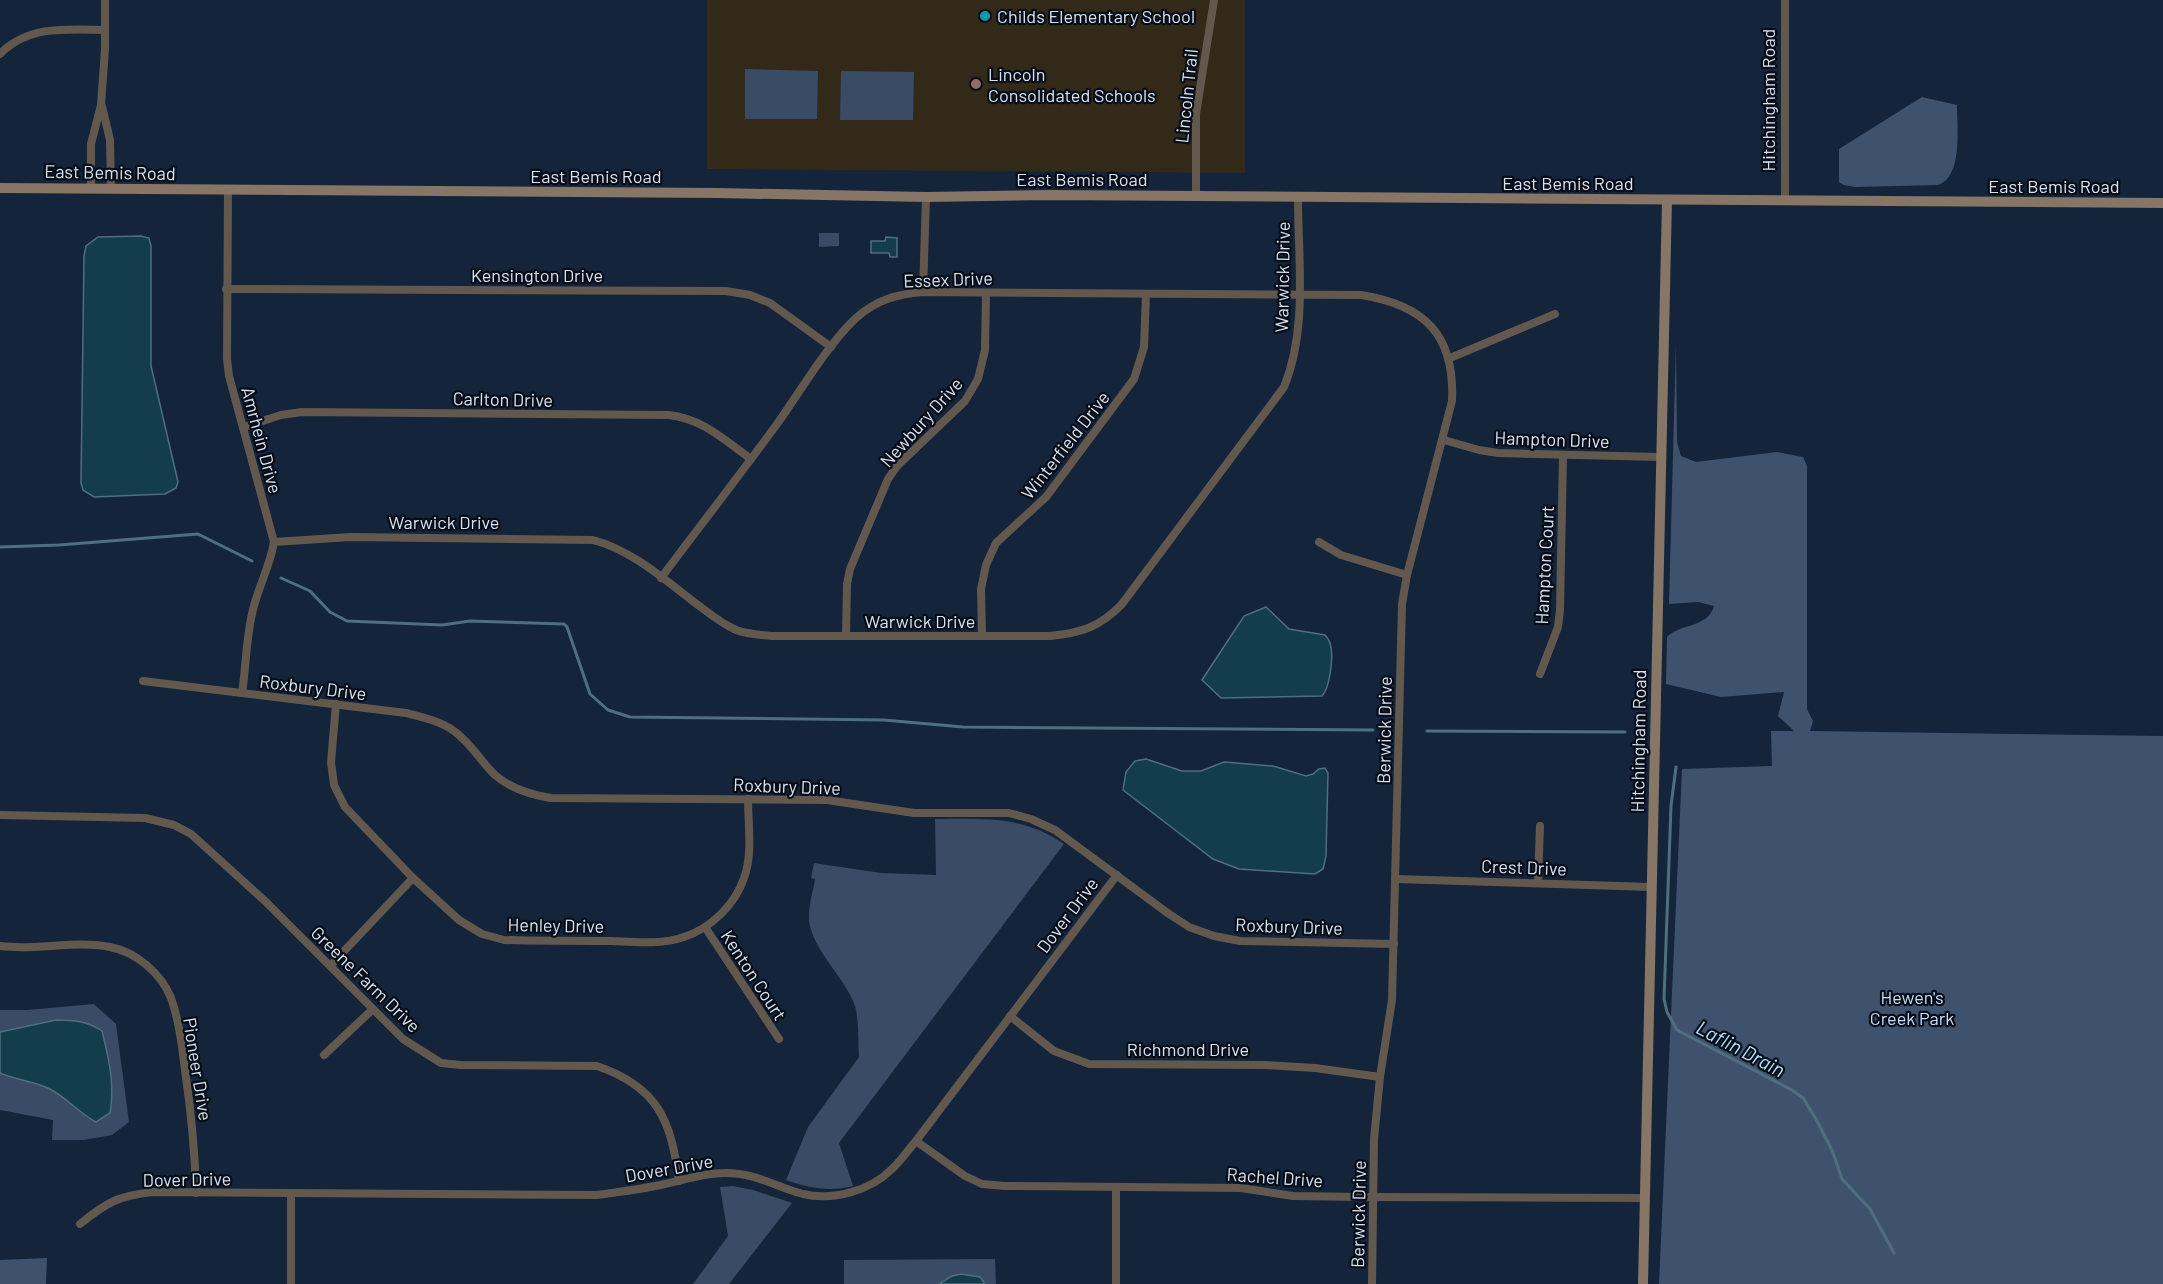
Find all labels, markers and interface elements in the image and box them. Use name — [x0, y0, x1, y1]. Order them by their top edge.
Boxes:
place label: Childs Elementary School — [997, 5, 1195, 27]
marker: Childs Elementary School — [978, 9, 992, 23]
street label: Hitchingham Road — [1757, 29, 1779, 171]
street label: Lincoln Trail — [1170, 48, 1202, 144]
place label: Lincoln Consolidated Schools — [988, 63, 1156, 106]
marker: Lincoln Consolidated Schools — [969, 77, 983, 91]
street label: East Bemis Road — [44, 160, 176, 184]
street label: East Bemis Road — [530, 165, 662, 187]
street label: East Bemis Road — [1016, 168, 1148, 190]
street label: East Bemis Road — [1502, 172, 1634, 194]
street label: East Bemis Road — [1988, 175, 2120, 197]
street label: Warwick Drive — [1270, 221, 1294, 333]
street label: Kensington Drive — [471, 264, 603, 286]
street label: Essex Drive — [903, 266, 993, 292]
street label: Newbury Drive — [875, 373, 967, 471]
street label: Amrhein Drive — [237, 384, 287, 496]
street label: Carlton Drive — [453, 387, 553, 411]
street label: Winterfield Drive — [1016, 387, 1114, 503]
street label: Hampton Drive — [1494, 426, 1610, 452]
street label: Hampton Court — [1530, 505, 1558, 625]
street label: Warwick Drive — [389, 511, 499, 533]
street label: Warwick Drive — [865, 610, 975, 632]
street label: Hitchingham Road — [1626, 669, 1650, 813]
street label: Roxbury Drive — [258, 670, 368, 704]
street label: Berwick Drive — [1372, 676, 1396, 784]
street label: Roxbury Drive — [733, 773, 841, 799]
street label: Crest Drive — [1481, 855, 1567, 879]
street label: Dover Drive — [1032, 873, 1102, 957]
street label: Henley Drive — [508, 913, 604, 937]
street label: Roxbury Drive — [1235, 913, 1343, 939]
street label: Greene Farm Drive — [307, 921, 425, 1037]
street label: Kenton Court — [717, 926, 791, 1024]
park label: Hewen's Creek Park — [1870, 986, 1954, 1029]
water label: Laflin Drain — [1693, 1015, 1789, 1081]
street label: Pioneer Drive — [179, 1016, 217, 1122]
street label: Richmond Drive — [1127, 1038, 1249, 1060]
street label: Dover Drive — [623, 1149, 715, 1187]
street label: Berwick Drive — [1346, 1160, 1370, 1268]
street label: Rachel Drive — [1226, 1163, 1324, 1191]
street label: Dover Drive — [142, 1167, 232, 1191]

